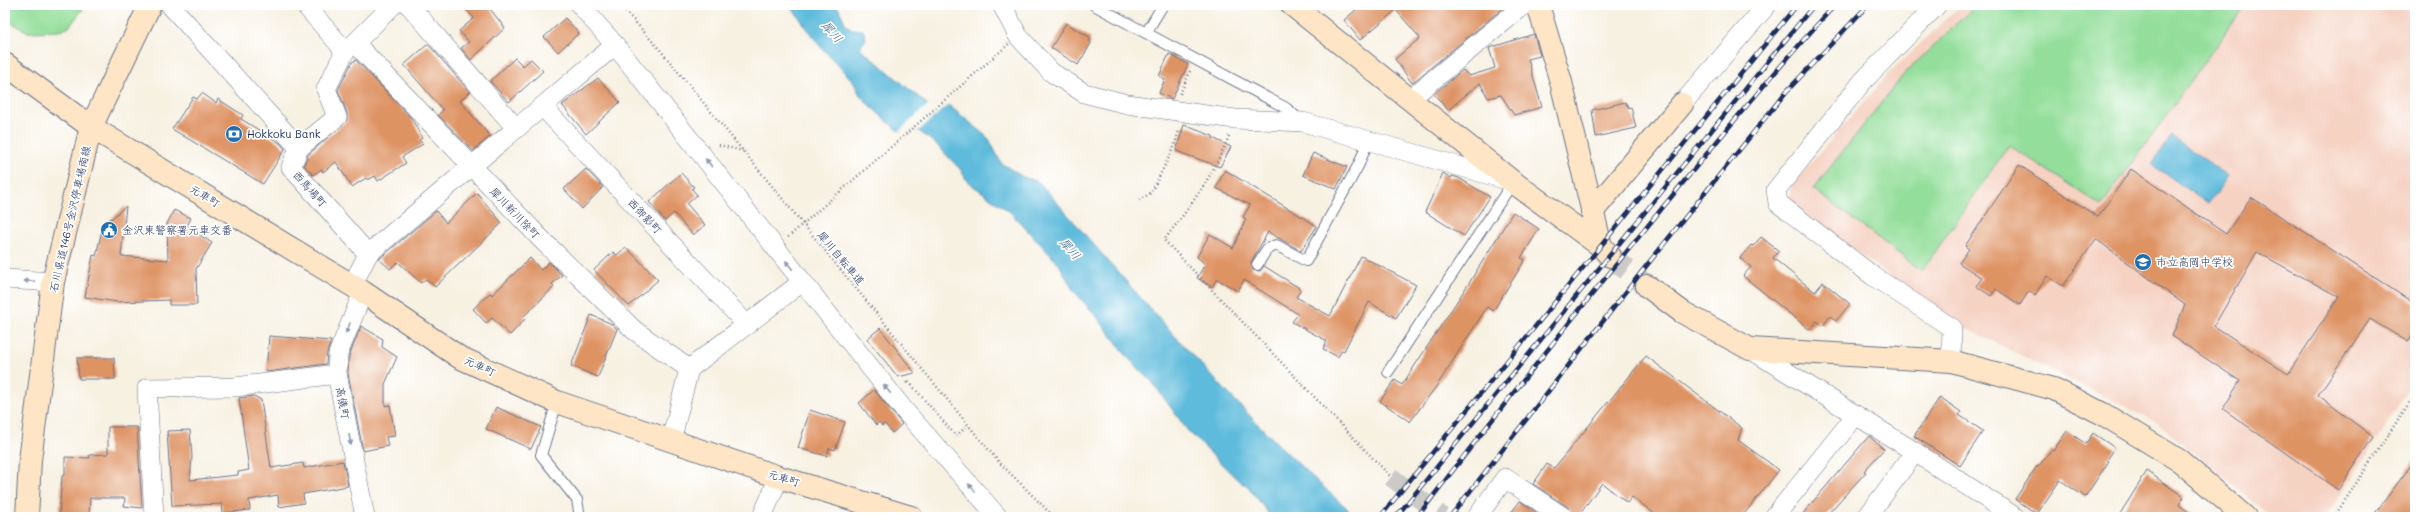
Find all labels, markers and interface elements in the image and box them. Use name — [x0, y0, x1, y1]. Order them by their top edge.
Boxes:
water label: 犀川 — [819, 17, 847, 46]
bank icon: Hokkoku Bank — [224, 124, 244, 144]
place label: Hokkoku Bank — [247, 126, 321, 141]
street label: 石川県道146号金沢停車場南線 — [45, 144, 94, 294]
one-way arrow — [704, 158, 713, 169]
street label: 西馬場町 — [290, 167, 331, 210]
street label: 元車町 — [187, 181, 223, 210]
street label: 犀川新川除町 — [487, 184, 544, 242]
street label: 西御影町 — [625, 194, 666, 237]
public building icon: 金沢東警察署元車交番 — [99, 220, 119, 240]
place label: 金沢東警察署元車交番 — [122, 222, 232, 237]
street label: 犀川自転車道 — [814, 228, 868, 288]
water label: 犀川 — [1057, 234, 1085, 263]
school or university icon: 市立高岡中学校 — [2133, 252, 2153, 272]
place label: 市立高岡中学校 — [2156, 254, 2233, 269]
one-way arrow — [785, 260, 794, 271]
one-way arrow — [23, 277, 35, 284]
one-way arrow — [345, 322, 351, 334]
street label: 元車町 — [462, 352, 498, 379]
one-way arrow — [883, 384, 892, 395]
street label: 高儀町 — [333, 385, 354, 421]
one-way arrow — [347, 434, 353, 446]
street label: 元車町 — [766, 466, 802, 490]
one-way arrow — [968, 483, 977, 492]

